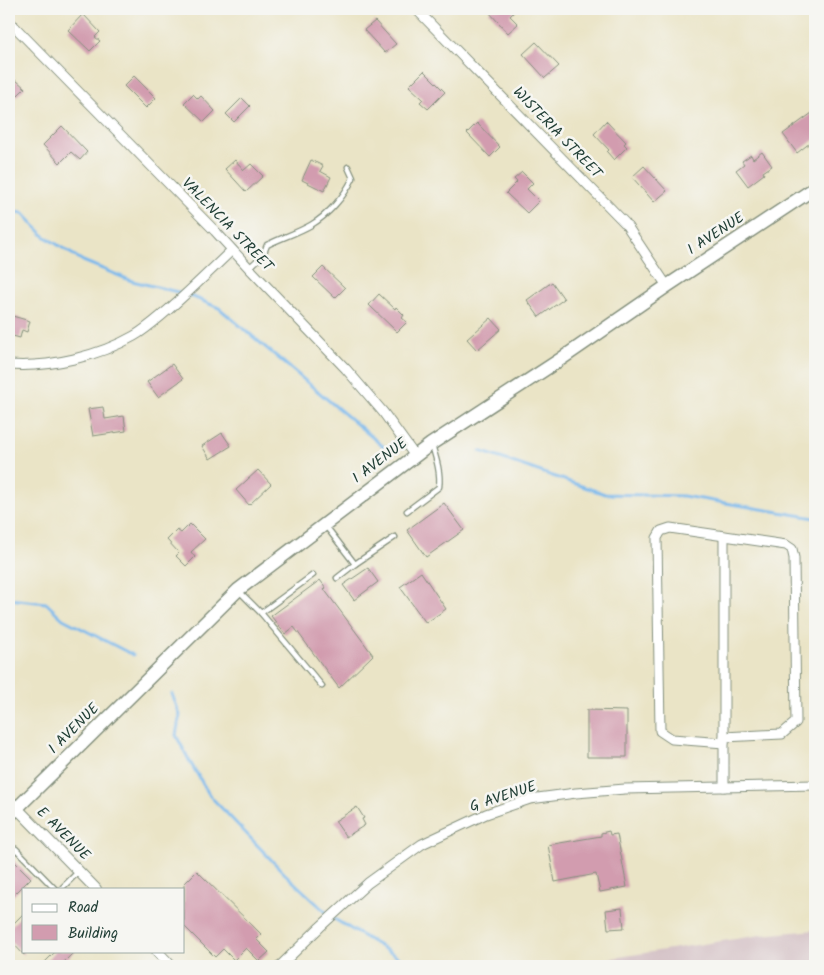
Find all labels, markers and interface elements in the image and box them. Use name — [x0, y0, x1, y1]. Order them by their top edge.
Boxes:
street label: WISTERIA STREET — [507, 81, 609, 186]
street label: VALENCIA STREET — [176, 172, 280, 279]
street label: I AVENUE — [682, 206, 751, 262]
street label: I AVENUE — [347, 431, 414, 490]
street label: I AVENUE — [43, 697, 106, 760]
street label: G AVENUE — [466, 775, 541, 819]
street label: E AVENUE — [30, 801, 97, 868]
legend — [22, 888, 185, 952]
text: Road — [68, 896, 99, 920]
text: Building — [68, 922, 118, 946]

